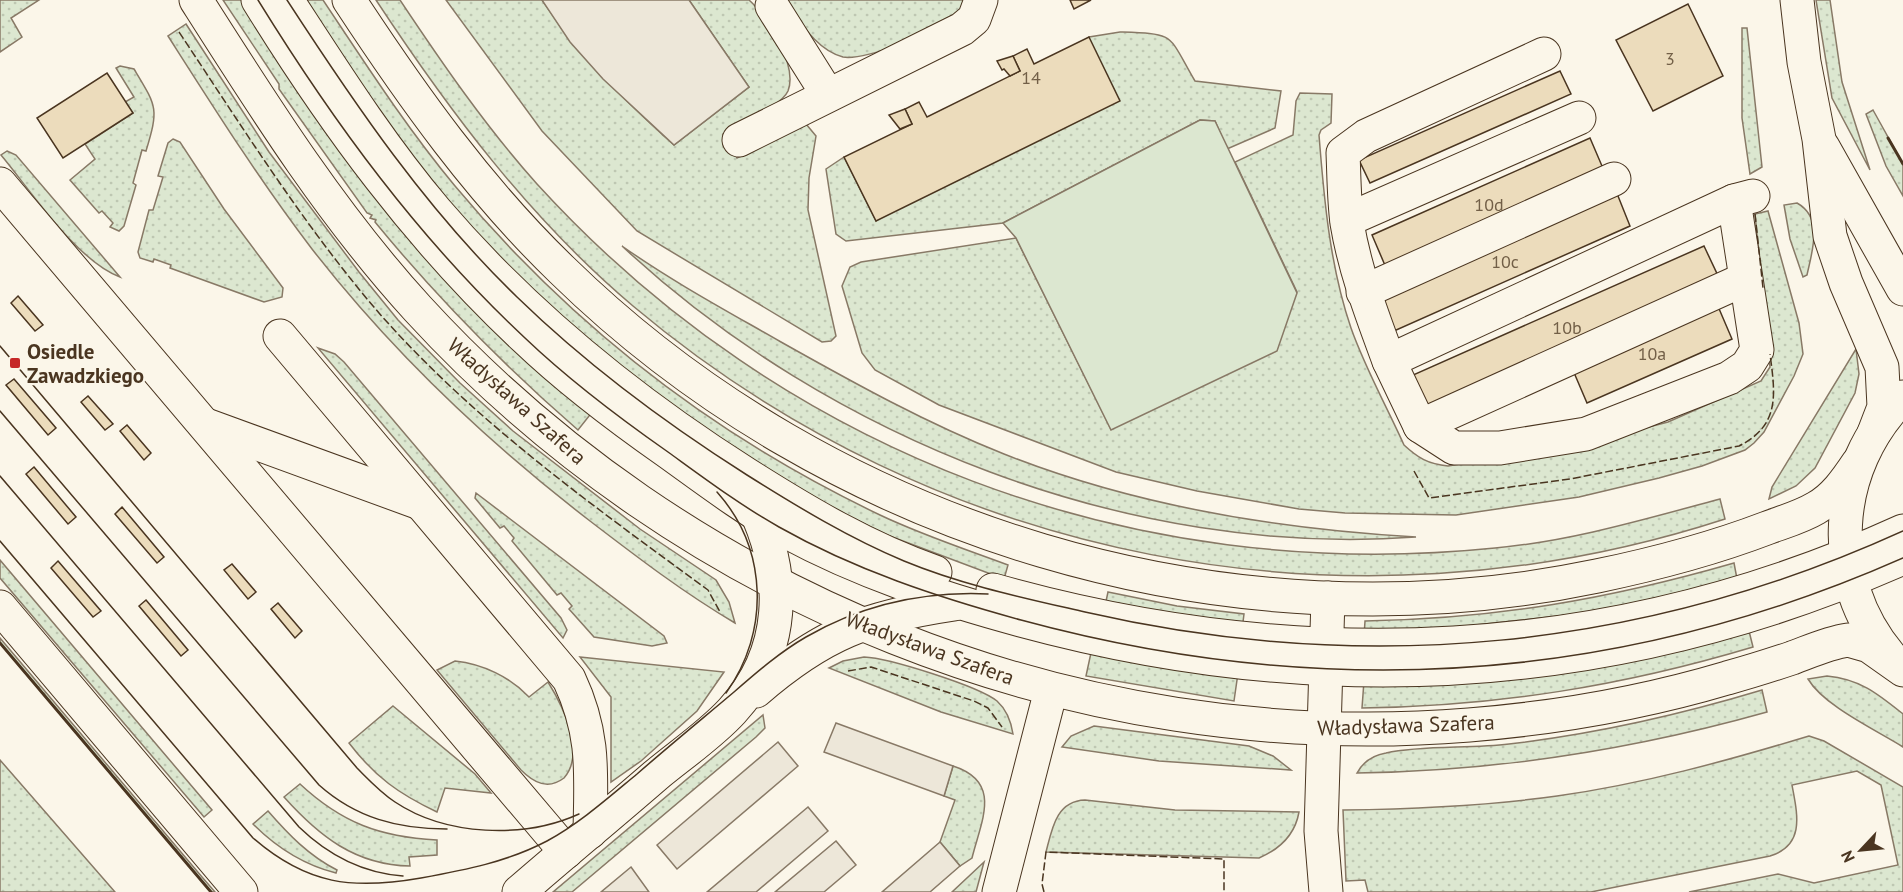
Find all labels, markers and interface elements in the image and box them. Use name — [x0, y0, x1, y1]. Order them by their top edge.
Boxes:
house number: 3 — [1665, 47, 1675, 70]
house number: 14 — [1021, 66, 1041, 89]
house number: 10d — [1474, 193, 1504, 216]
house number: 10c — [1491, 250, 1519, 273]
house number: 10b — [1552, 316, 1582, 339]
street label: Władysława Szafera — [442, 332, 592, 470]
place label: Osiedle Zawadzkiego — [27, 338, 144, 389]
house number: 10a — [1638, 342, 1666, 365]
marker: Osiedle Zawadzkiego — [8, 356, 22, 370]
street label: Władysława Szafera — [842, 605, 1018, 691]
street label: Władysława Szafera — [1317, 708, 1495, 742]
north arrow — [1831, 820, 1891, 880]
text: N — [1836, 847, 1859, 866]

